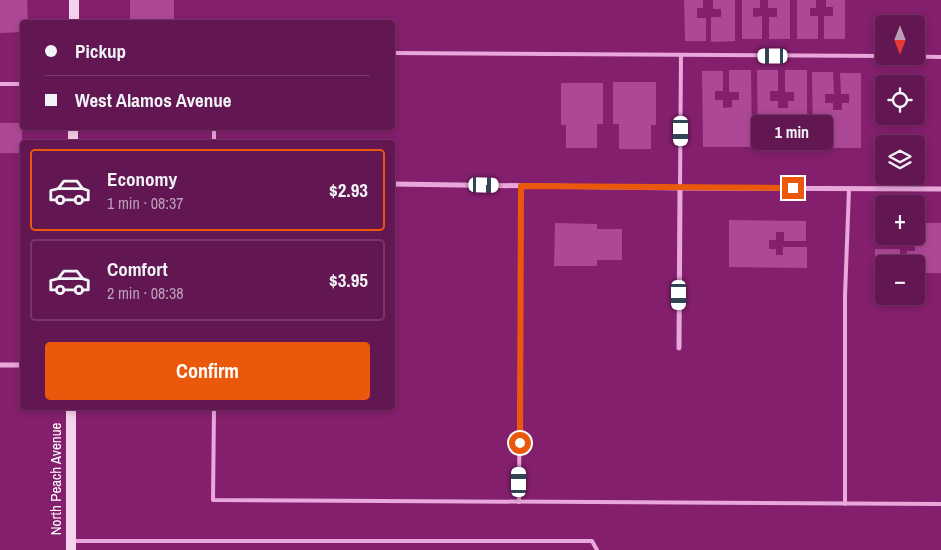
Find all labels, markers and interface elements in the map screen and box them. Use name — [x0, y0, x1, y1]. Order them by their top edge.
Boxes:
north arrow — [875, 15, 925, 65]
map controls — [875, 15, 925, 305]
text: Pickup — [75, 38, 126, 64]
car — [758, 49, 788, 64]
button: locate — [875, 75, 925, 125]
text: West Alamos Avenue — [75, 87, 231, 113]
car — [673, 116, 688, 146]
callout: 1 min — [752, 116, 834, 150]
text: 1 min — [775, 121, 809, 143]
button: layers — [875, 135, 925, 185]
text: Economy — [107, 166, 177, 192]
icon: car — [47, 168, 92, 213]
text: $2.93 — [329, 177, 368, 203]
car — [468, 177, 499, 193]
route end — [782, 177, 804, 199]
text: 1 min · 08:37 — [107, 192, 184, 214]
button: + — [875, 195, 925, 245]
button: − — [875, 255, 925, 305]
text: Comfort — [107, 256, 168, 282]
icon: car — [47, 258, 92, 303]
text: $3.95 — [329, 267, 368, 293]
car — [671, 280, 686, 310]
text: 2 min · 08:38 — [107, 282, 184, 304]
button: Confirm — [45, 342, 370, 400]
street label: North Peach Avenue — [45, 423, 66, 535]
route start — [509, 432, 531, 454]
car — [511, 467, 526, 497]

